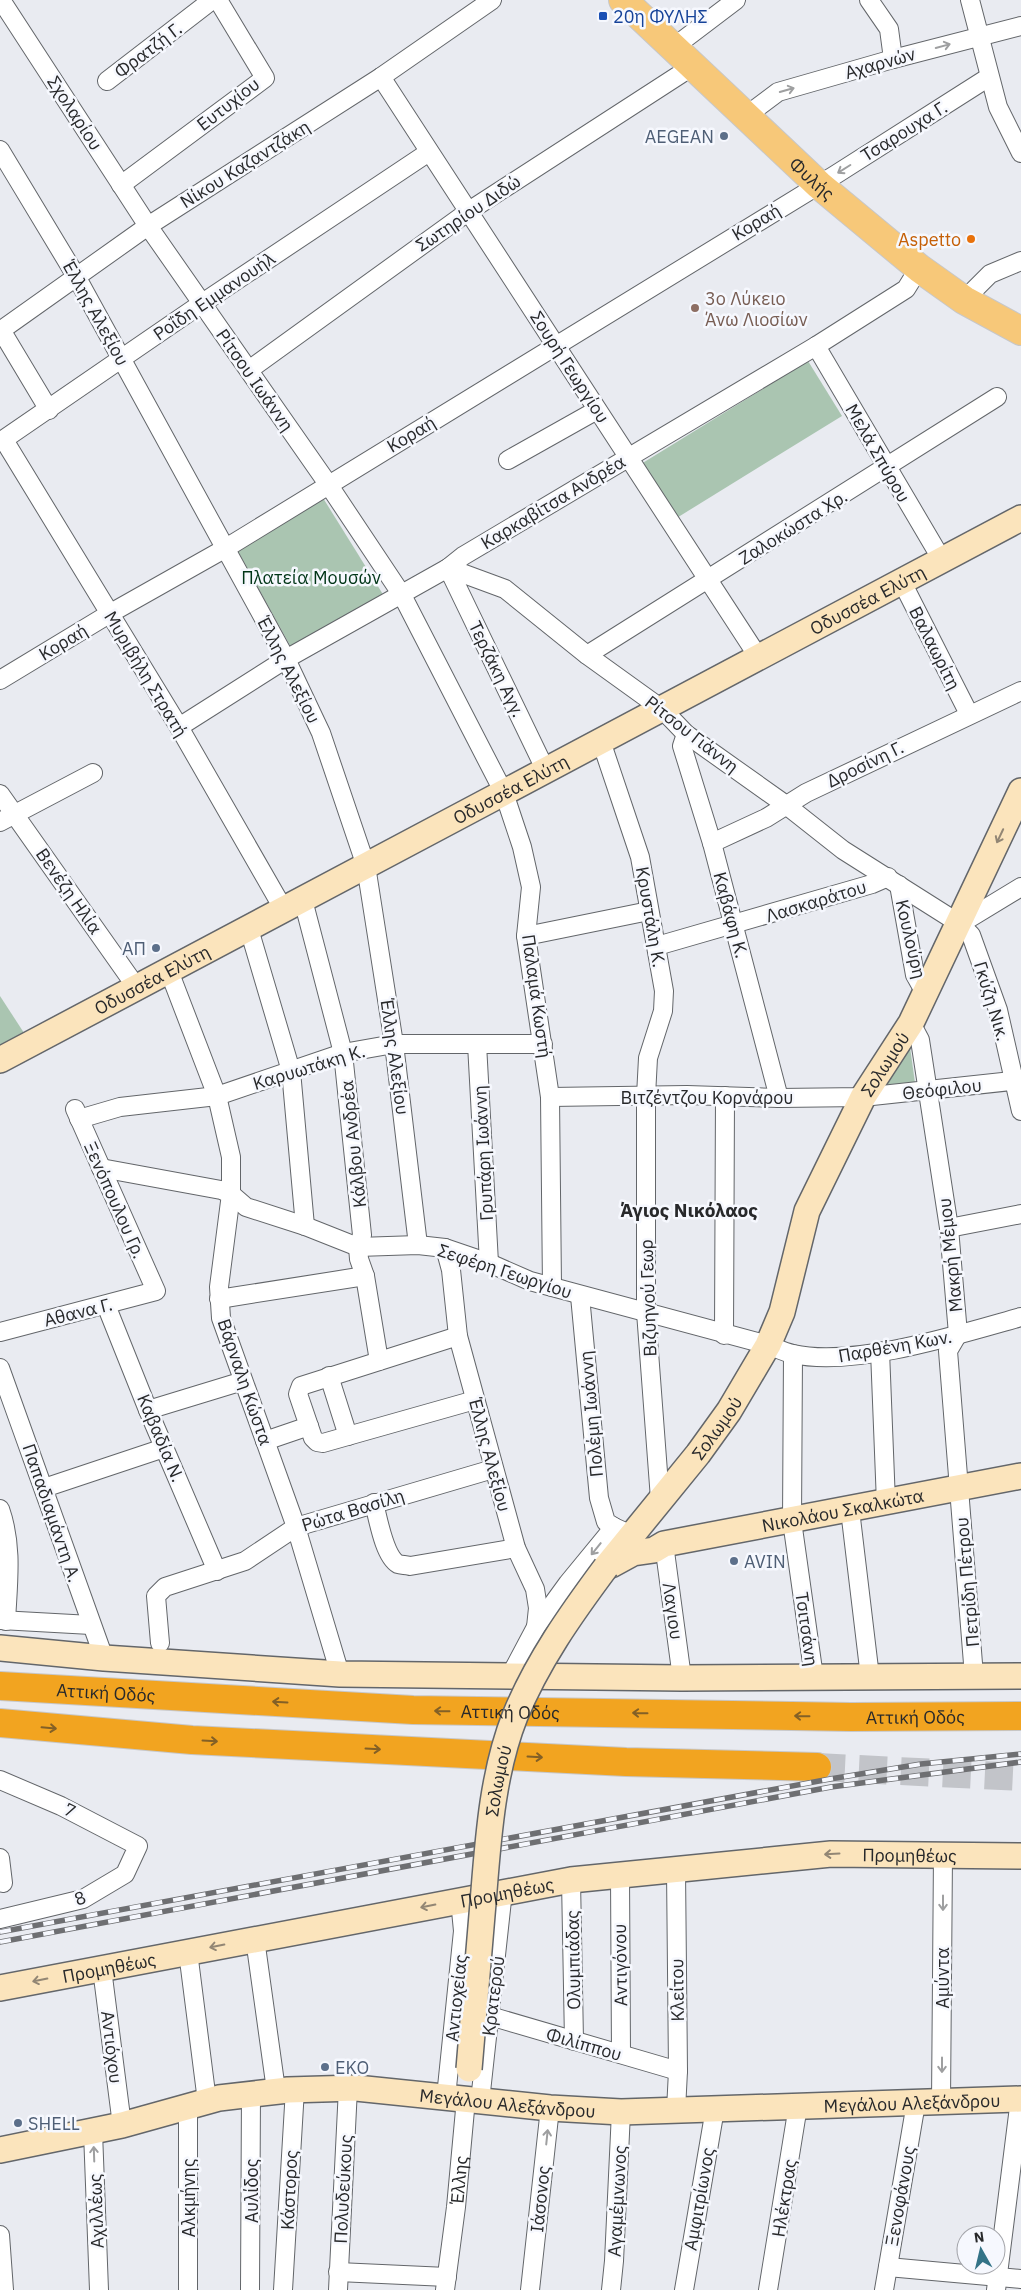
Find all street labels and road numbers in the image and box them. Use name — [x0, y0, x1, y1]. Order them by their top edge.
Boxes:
street label: Φρατζή Γ. — [110, 17, 186, 83]
street label: Αχαρνών — [842, 42, 918, 84]
street label: Σχολαρίου — [42, 71, 108, 155]
street label: Ευτυχίου — [192, 72, 264, 136]
street label: Τσαρουχα Γ. — [857, 95, 951, 167]
street label: Νίκου Καζαντζάκη — [176, 115, 314, 213]
street label: Φυλής — [785, 152, 840, 205]
street label: Σωτηρίου Διδώ — [411, 169, 525, 257]
street label: Κοραή — [727, 199, 785, 245]
street label: Ροΐδη Εμμανουήλ — [149, 246, 280, 345]
street label: Έλλης Αλεξίου — [57, 256, 134, 370]
street label: Σουρή Γεωργίου — [525, 307, 615, 427]
street label: Ρίτσου Ιωάννη — [211, 324, 299, 436]
street label: Μελά Σπύρου — [841, 400, 915, 506]
street label: Κοραή — [382, 411, 440, 457]
street label: Καρκαβίτσα Ανδρέα — [477, 450, 629, 554]
street label: Ζαλοκώστα Χρ. — [734, 484, 852, 570]
street label: Οδυσσέα Ελύτη — [806, 559, 929, 640]
street label: Βαλαωρίτη — [904, 602, 966, 694]
street label: Μυριβήλη Στρατή — [99, 607, 193, 741]
street label: Έλλης Αλεξίου — [252, 612, 326, 727]
street label: Τερζάκη Αγγ. — [464, 617, 530, 721]
street label: Κοραή — [34, 619, 92, 665]
street label: Ρίτσου Γιάννη — [640, 690, 744, 778]
street label: Δροσίνη Γ. — [823, 736, 907, 792]
street label: Οδυσσέα Ελύτη — [449, 749, 572, 829]
street label: Βενέζη Ηλία — [31, 843, 107, 939]
street label: Κρυστάλη Κ. — [631, 865, 671, 969]
street label: Καβάφη Κ. — [708, 869, 754, 961]
street label: Λασκαράτου — [763, 875, 869, 927]
street label: Κουλούρη — [891, 897, 931, 981]
street label: Παλαμά Κωστή — [517, 933, 557, 1059]
street label: Οδυσσέα Ελύτη — [90, 939, 214, 1019]
street label: Γκύζη Νικ. — [969, 958, 1015, 1044]
street label: Έλλης Αλεξίου — [375, 997, 414, 1116]
street label: Σολωμού — [855, 1027, 914, 1100]
street label: Καρυωτάκη Κ. — [250, 1039, 368, 1095]
street label: Θεόφιλου — [901, 1073, 983, 1105]
street label: Κάλβου Ανδρέα — [335, 1079, 371, 1209]
street label: Γρυπάρη Ιωάννη — [468, 1085, 498, 1221]
street label: Βιτζέντζου Κορνάρου — [621, 1086, 794, 1109]
street label: Ξενόπουλου Γρ. — [79, 1138, 151, 1262]
street label: Μακρή Μέμου — [933, 1197, 967, 1313]
street label: Σεφέρη Γεωργίου — [435, 1238, 575, 1304]
street label: Βιζυηνού Γεωρ — [634, 1239, 662, 1357]
street label: Αθανα Γ. — [41, 1292, 115, 1332]
street label: Βάρναλη Κώστα — [213, 1316, 277, 1448]
street label: Παρθένη Κων. — [836, 1325, 954, 1367]
street label: Πολέμη Ιωάννη — [574, 1350, 608, 1478]
street label: Καβαδία Ν. — [132, 1391, 190, 1485]
street label: Σολωμού — [686, 1392, 747, 1464]
street label: Έλλης Αλεξίου — [464, 1395, 516, 1514]
street label: Παπαδιαμάντη Α. — [18, 1441, 86, 1585]
street label: Ρώτα Βασίλη — [299, 1483, 407, 1537]
street label: Νικολάου Σκαλκώτα — [760, 1483, 926, 1537]
street label: Πετρίδη Πέτρου — [950, 1516, 984, 1648]
street label: Λαγιου — [658, 1581, 688, 1641]
street label: Τσιτσάνη — [790, 1590, 824, 1668]
street label: Αττική Οδός — [56, 1678, 156, 1707]
street label: Αττική Οδός — [461, 1699, 560, 1724]
street label: Αττική Οδός — [866, 1705, 965, 1728]
street label: Σολωμού — [480, 1742, 516, 1818]
street label: 7 — [60, 1797, 80, 1823]
street label: Προμηθέως — [862, 1843, 957, 1867]
street label: Προμηθέως — [458, 1872, 556, 1912]
street label: 8 — [71, 1885, 89, 1911]
street label: Ολυμπιάδας — [561, 1910, 585, 2010]
street label: Αντιγόνου — [608, 1923, 632, 2007]
street label: Προμηθέως — [60, 1947, 158, 1987]
street label: Αμύντα — [931, 1947, 954, 2009]
street label: Αντιοχείας — [440, 1953, 472, 2043]
street label: Κρατερού — [477, 1955, 509, 2037]
street label: Κλείτου — [665, 1958, 689, 2022]
street label: Αντιόχου — [96, 2009, 128, 2085]
street label: Φιλίππου — [543, 2022, 625, 2066]
street label: Μεγάλου Αλεξάνδρου — [418, 2083, 596, 2122]
street label: Μεγάλου Αλεξάνδρου — [823, 2088, 1001, 2117]
street label: Πολυδεύκους — [329, 2134, 357, 2244]
street label: Αγαμέμνωνος — [603, 2144, 631, 2257]
street label: Ξενοφάνους — [880, 2144, 920, 2248]
street label: Αμφιτρίωνος — [679, 2145, 719, 2252]
street label: Κάστορος — [275, 2149, 303, 2231]
street label: Έλλης — [445, 2154, 472, 2206]
street label: Ηλέκτρας — [766, 2157, 802, 2239]
street label: Αλκμήνης — [177, 2158, 200, 2238]
street label: Αυλίδος — [240, 2158, 263, 2223]
street label: Ιάσονος — [525, 2164, 555, 2233]
street label: Αχιλλέως — [83, 2173, 109, 2249]

